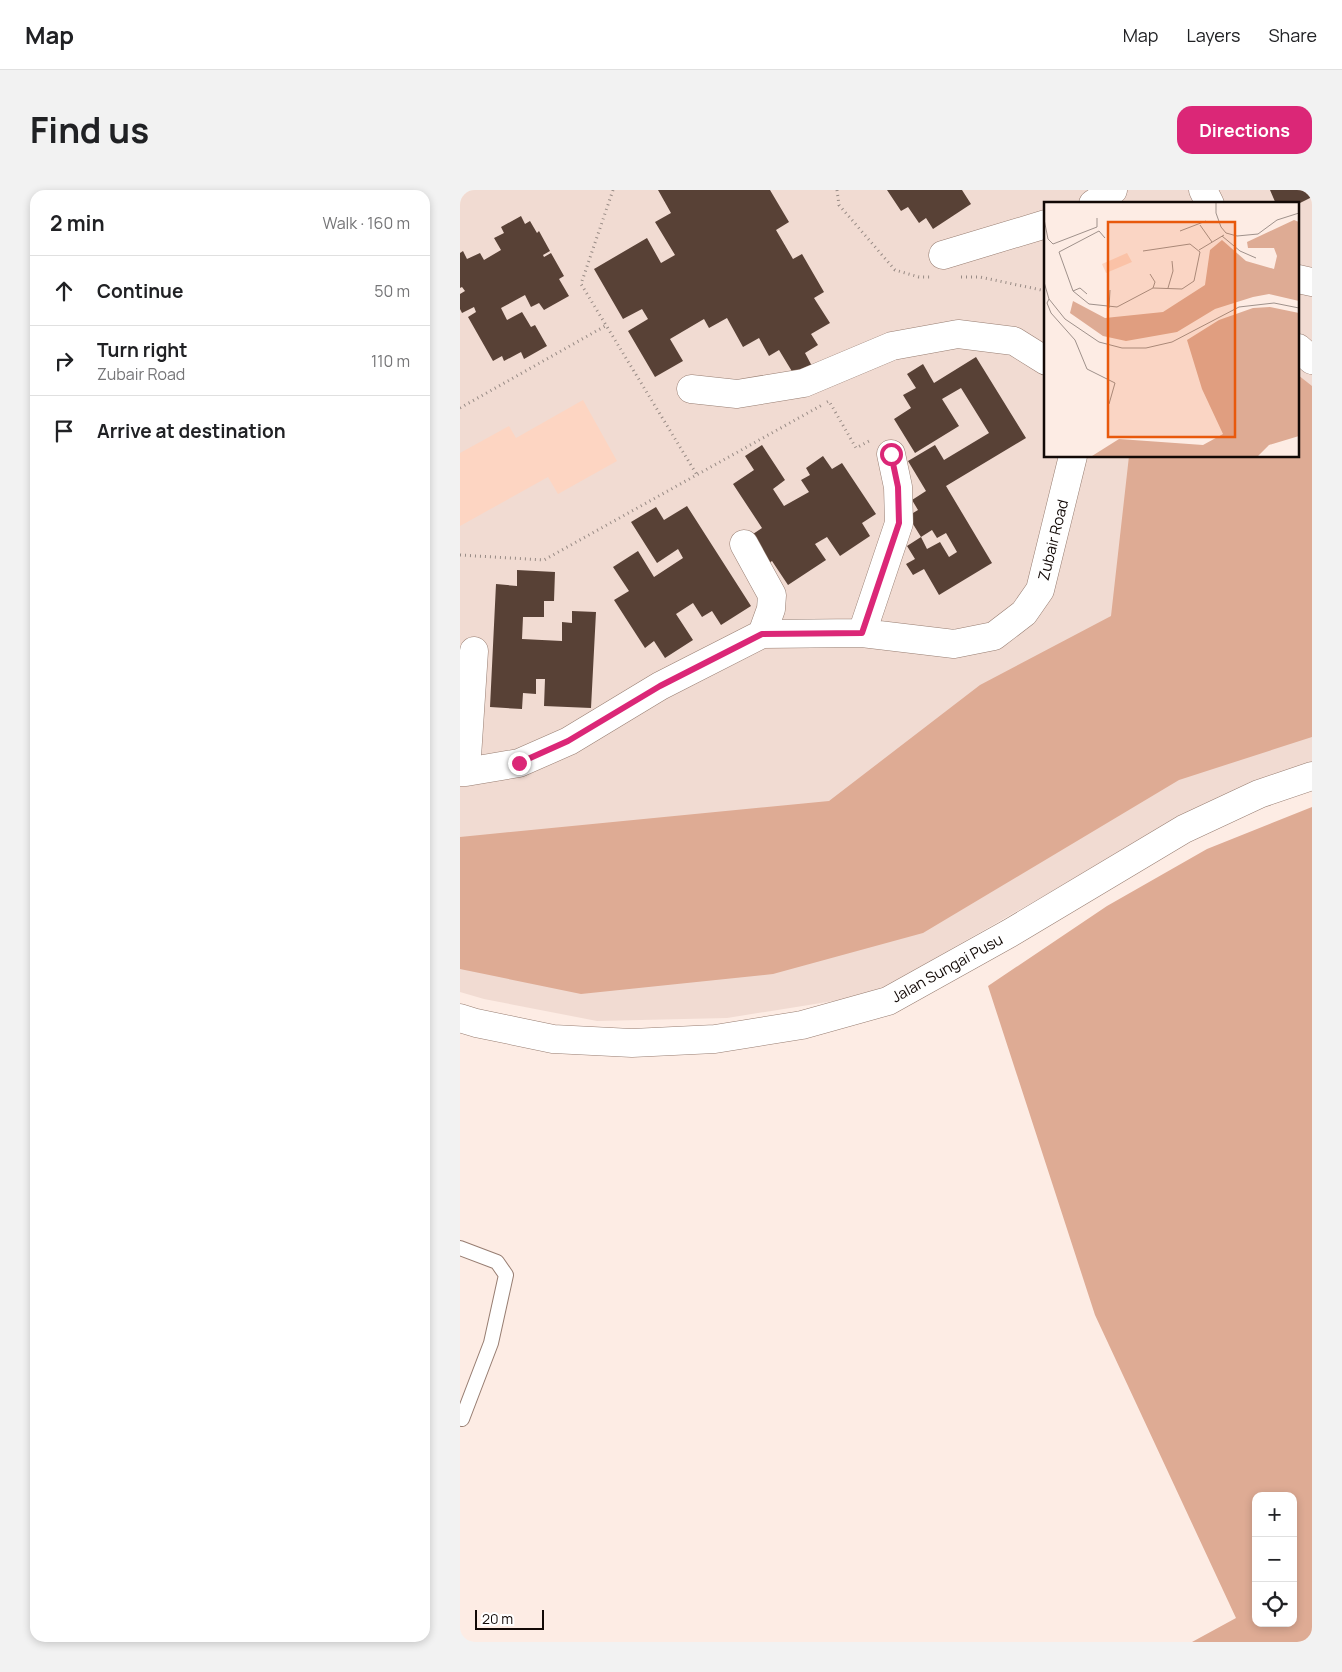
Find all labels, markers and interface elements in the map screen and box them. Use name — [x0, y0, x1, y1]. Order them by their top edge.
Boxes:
text: Map — [25, 18, 74, 51]
text: Map — [1123, 23, 1158, 47]
text: Layers — [1186, 23, 1240, 47]
text: Share — [1268, 23, 1317, 47]
text: Find us — [30, 106, 149, 154]
button: Directions — [1177, 106, 1312, 154]
inset map — [1044, 202, 1299, 458]
text: 2 min — [50, 209, 105, 237]
text: Walk · 160 m — [322, 212, 410, 234]
icon: ahead — [50, 277, 78, 305]
text: Continue — [97, 278, 183, 304]
text: 50 m — [374, 280, 410, 302]
text: Turn right — [97, 337, 187, 363]
icon: right — [50, 347, 78, 375]
text: 110 m — [371, 350, 410, 372]
text: Zubair Road — [97, 363, 185, 385]
icon: arrive — [50, 417, 78, 445]
text: Arrive at destination — [97, 418, 286, 444]
route start — [880, 443, 903, 466]
street label: Zubair Road — [1033, 497, 1073, 583]
route end — [508, 752, 531, 775]
street label: Jalan Sungai Pusu — [887, 929, 1007, 1007]
map controls — [1252, 1492, 1297, 1627]
button: + — [1252, 1492, 1297, 1537]
button: − — [1252, 1537, 1297, 1582]
button: locate — [1252, 1582, 1297, 1627]
scale bar — [475, 1607, 544, 1630]
text: 20 m — [482, 1609, 513, 1628]

